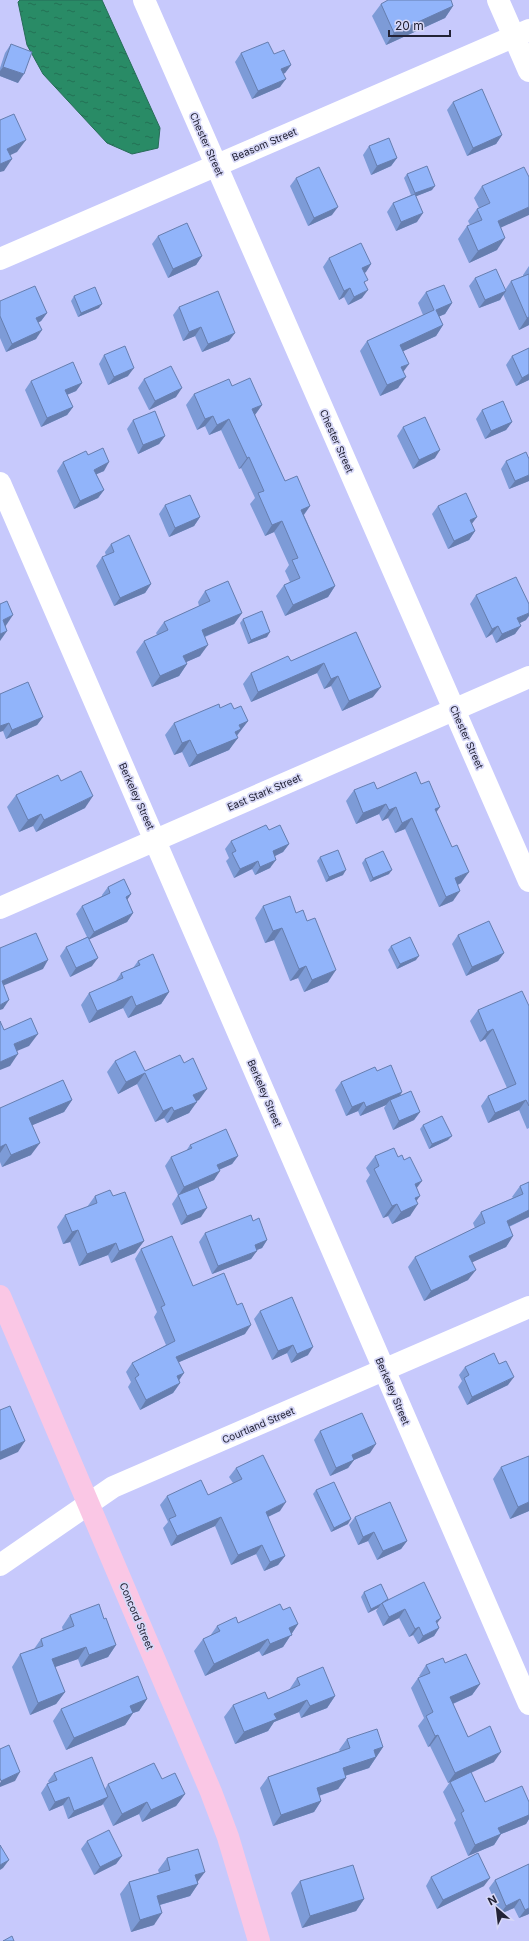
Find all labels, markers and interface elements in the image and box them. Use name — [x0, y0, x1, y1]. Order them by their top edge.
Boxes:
scale bar — [389, 12, 450, 38]
text: 20 m — [395, 18, 424, 33]
street label: Chester Street — [188, 110, 227, 178]
street label: Beasom Street — [230, 125, 299, 163]
street label: Chester Street — [318, 407, 357, 475]
street label: Chester Street — [448, 703, 487, 771]
street label: Berkeley Street — [117, 761, 157, 832]
street label: East Stark Street — [225, 771, 303, 813]
street label: Berkeley Street — [245, 1057, 285, 1129]
street label: Berkeley Street — [373, 1355, 413, 1427]
street label: Courtland Street — [220, 1404, 297, 1446]
street label: Concord Street — [117, 1581, 157, 1652]
north arrow — [477, 1889, 517, 1929]
text: N — [485, 1892, 499, 1908]

